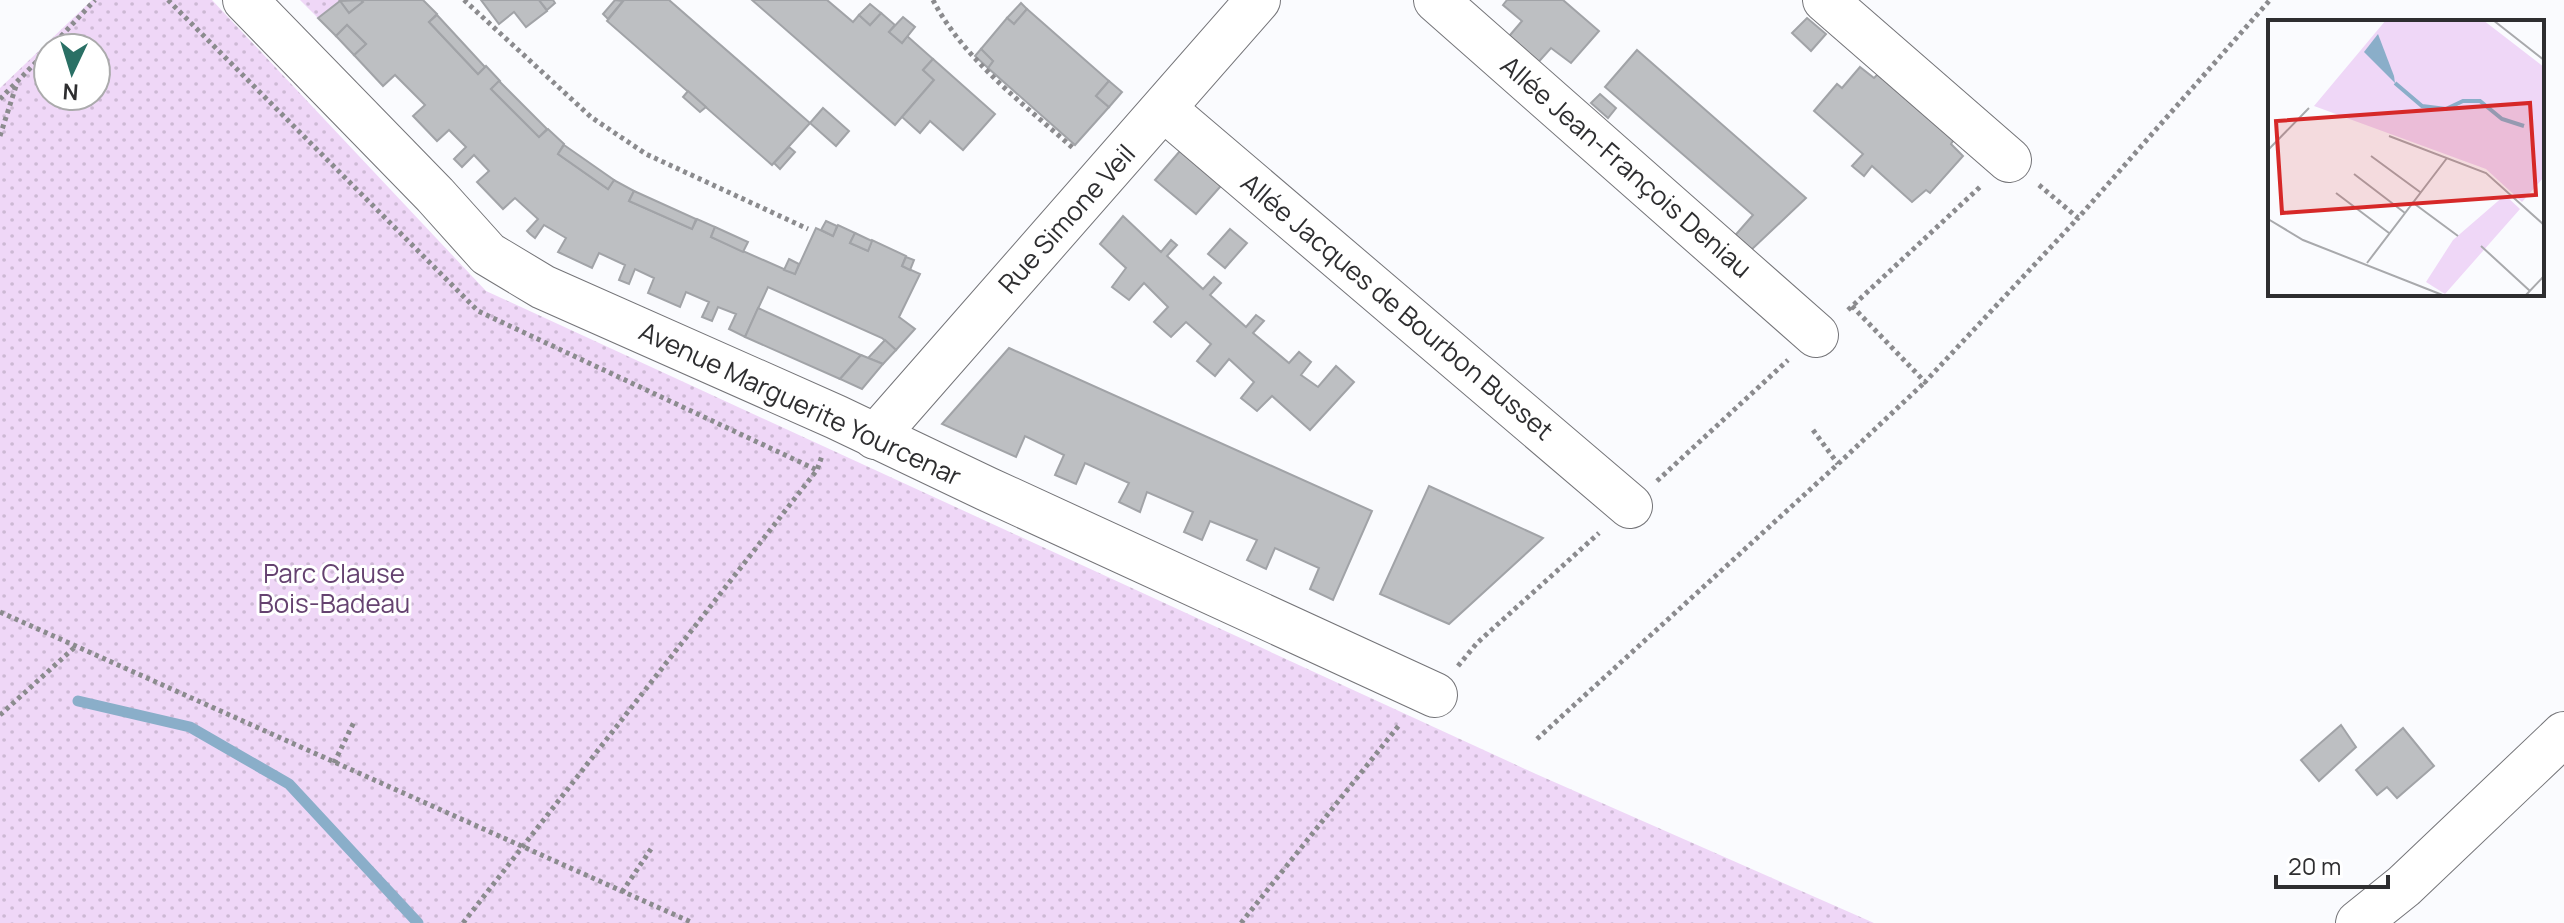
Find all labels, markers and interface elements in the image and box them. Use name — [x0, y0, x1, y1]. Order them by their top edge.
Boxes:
inset map — [2268, 20, 2544, 296]
north arrow — [32, 32, 112, 112]
street label: Allée Jean-François Deniau — [1493, 47, 1760, 285]
text: N — [62, 76, 80, 107]
street label: Rue Simone Veil — [990, 136, 1143, 301]
street label: Allée Jacques de Bourbon Busset — [1234, 165, 1562, 448]
street label: Avenue Marguerite Yourcenar — [634, 313, 967, 494]
park label: Parc Clause Bois-Badeau — [258, 555, 410, 621]
scale bar — [2276, 839, 2388, 889]
text: 20 m — [2288, 849, 2341, 882]

